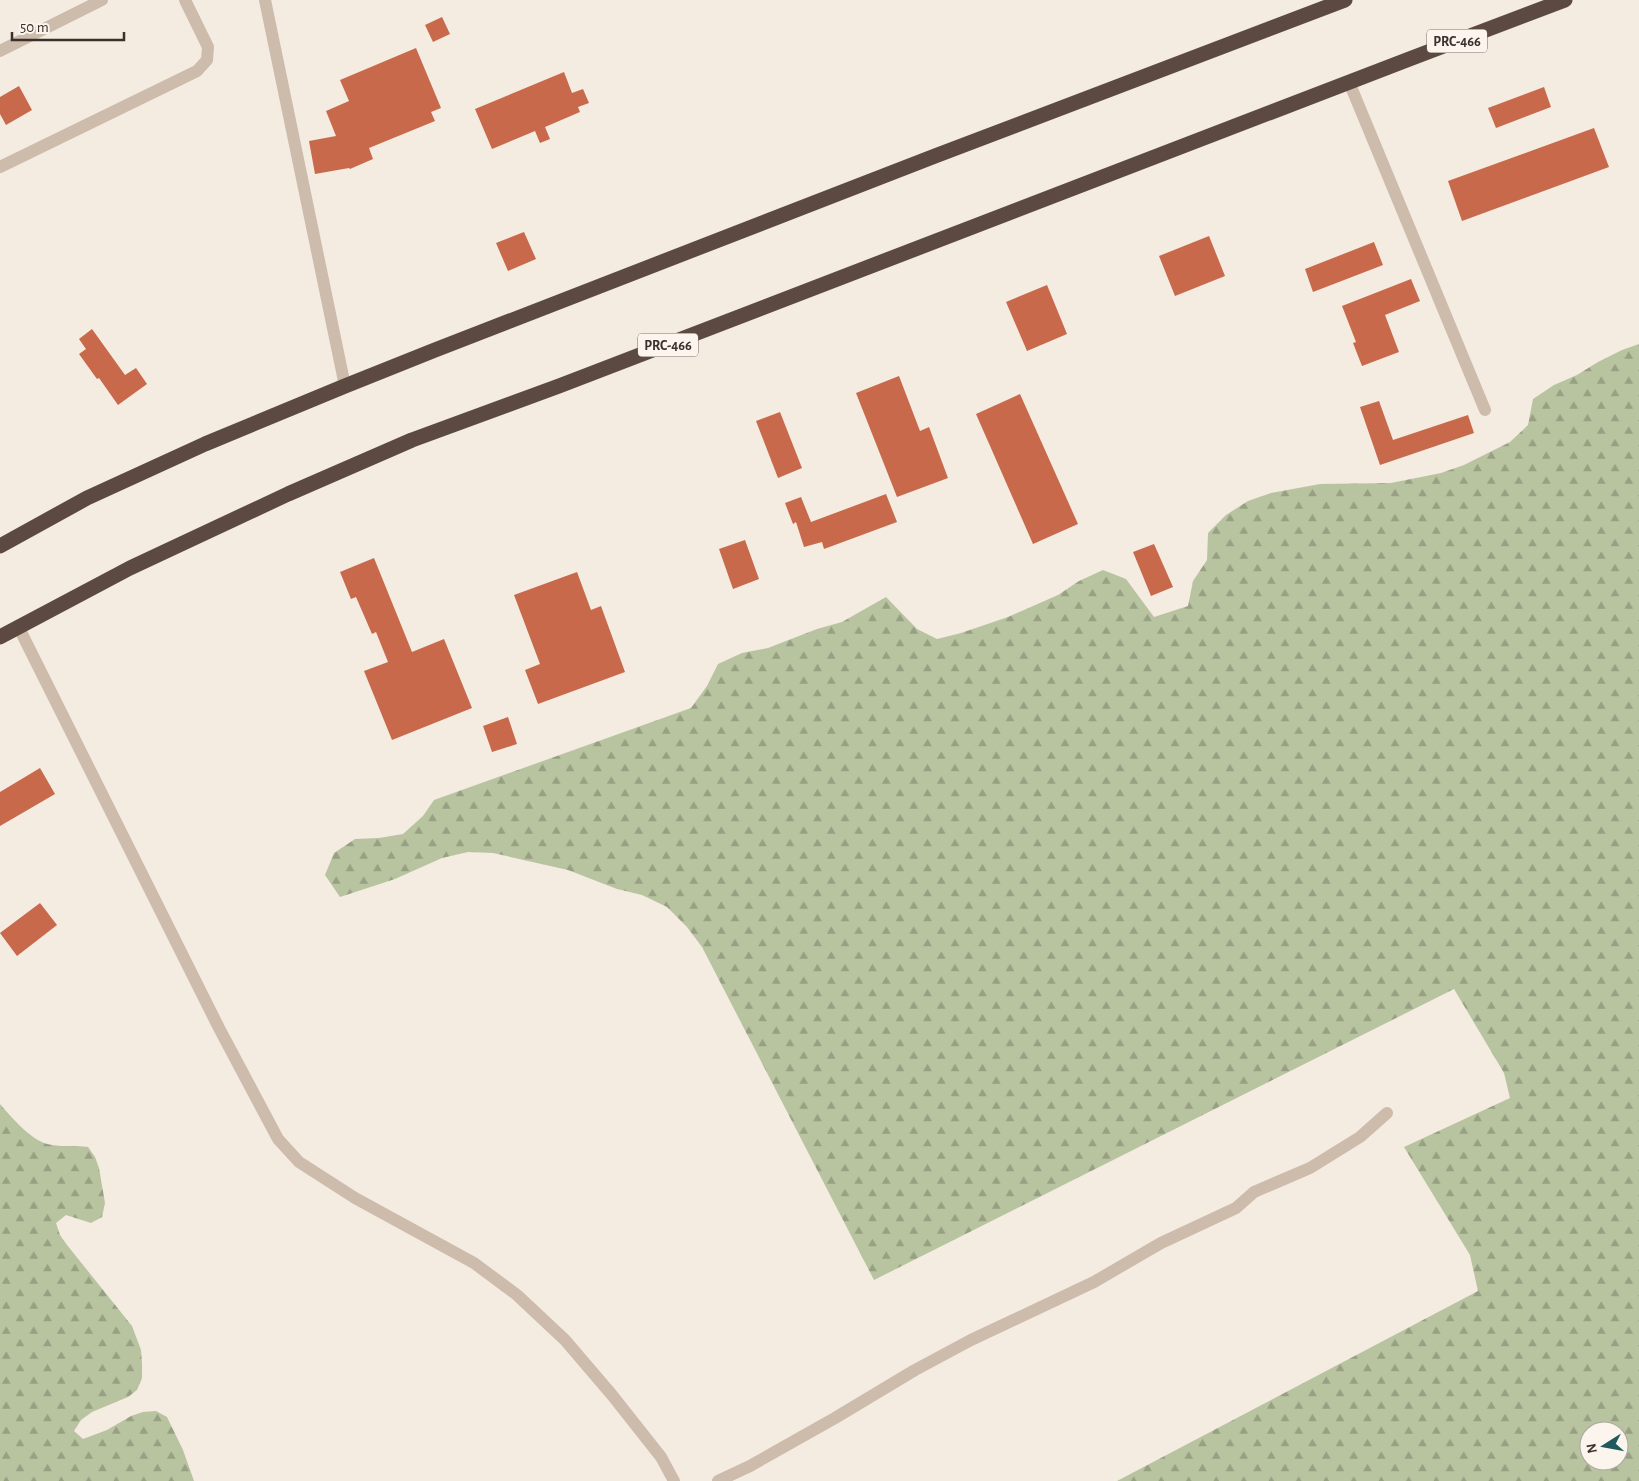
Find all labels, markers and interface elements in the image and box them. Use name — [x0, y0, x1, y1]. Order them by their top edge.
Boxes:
scale bar — [12, 10, 125, 42]
text: 50 m — [20, 20, 49, 35]
road number: PRC-466 — [1427, 29, 1487, 52]
road number: PRC-466 — [638, 334, 698, 356]
north arrow — [1579, 1421, 1629, 1471]
text: N — [1584, 1442, 1600, 1454]

